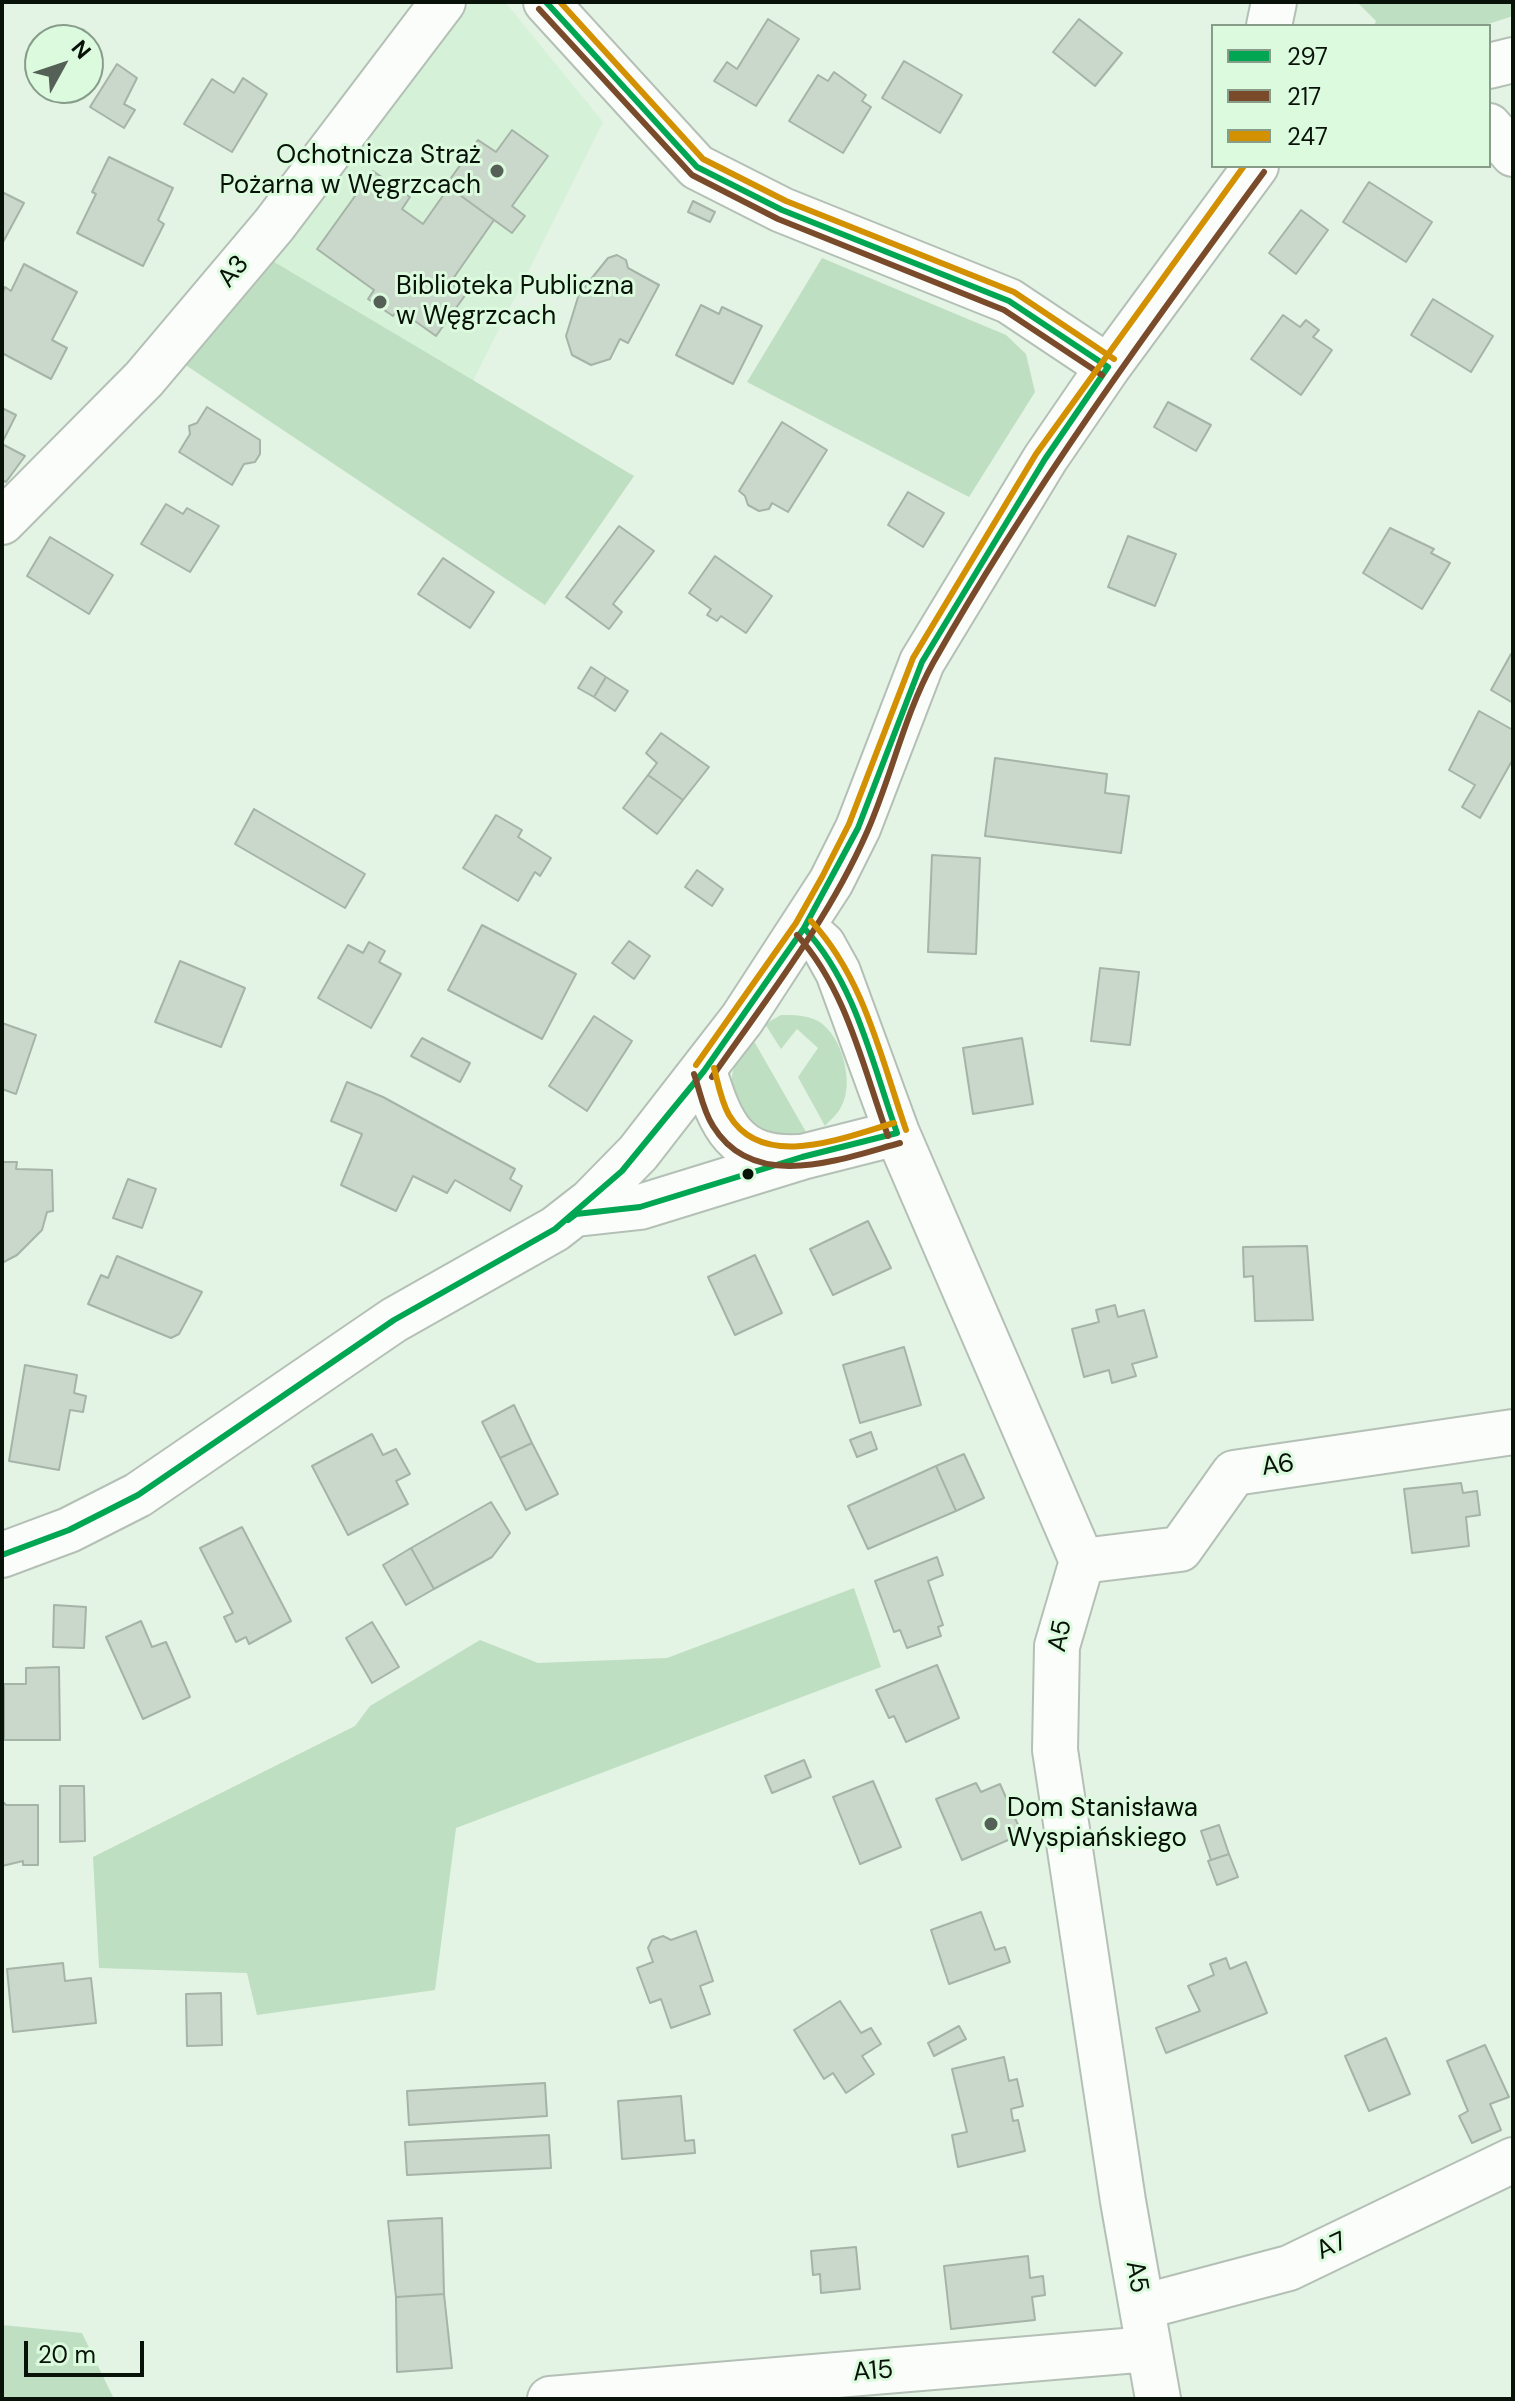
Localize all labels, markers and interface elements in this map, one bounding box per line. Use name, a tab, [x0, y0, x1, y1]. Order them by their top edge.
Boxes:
north arrow	[24, 24, 104, 104]
legend	[1211, 24, 1491, 168]
text: N	[65, 34, 97, 65]
text: 297	[1287, 41, 1328, 72]
text: 217	[1287, 81, 1321, 112]
text: 247	[1287, 121, 1328, 152]
place label: Ochotnicza Straż Pożarna w Węgrzcach	[219, 140, 481, 202]
marker: Ochotnicza Straż Pożarna w Węgrzcach	[488, 162, 506, 180]
street label: A3	[212, 250, 256, 294]
place label: Biblioteka Publiczna w Węgrzcach	[396, 271, 634, 332]
marker: Biblioteka Publiczna w Węgrzcach	[371, 293, 389, 311]
unlabelled marker	[740, 1166, 756, 1182]
street label: A6	[1260, 1448, 1296, 1484]
street label: A5	[1043, 1617, 1079, 1655]
place label: Dom Stanisława Wyspiańskiego	[1007, 1793, 1198, 1854]
marker: Dom Stanisława Wyspiańskiego	[982, 1815, 1000, 1833]
street label: A7	[1312, 2226, 1352, 2268]
street label: A5	[1118, 2258, 1154, 2296]
scale bar	[28, 2325, 148, 2375]
text: 20 m	[38, 2339, 96, 2370]
street label: A15	[851, 2355, 895, 2389]

